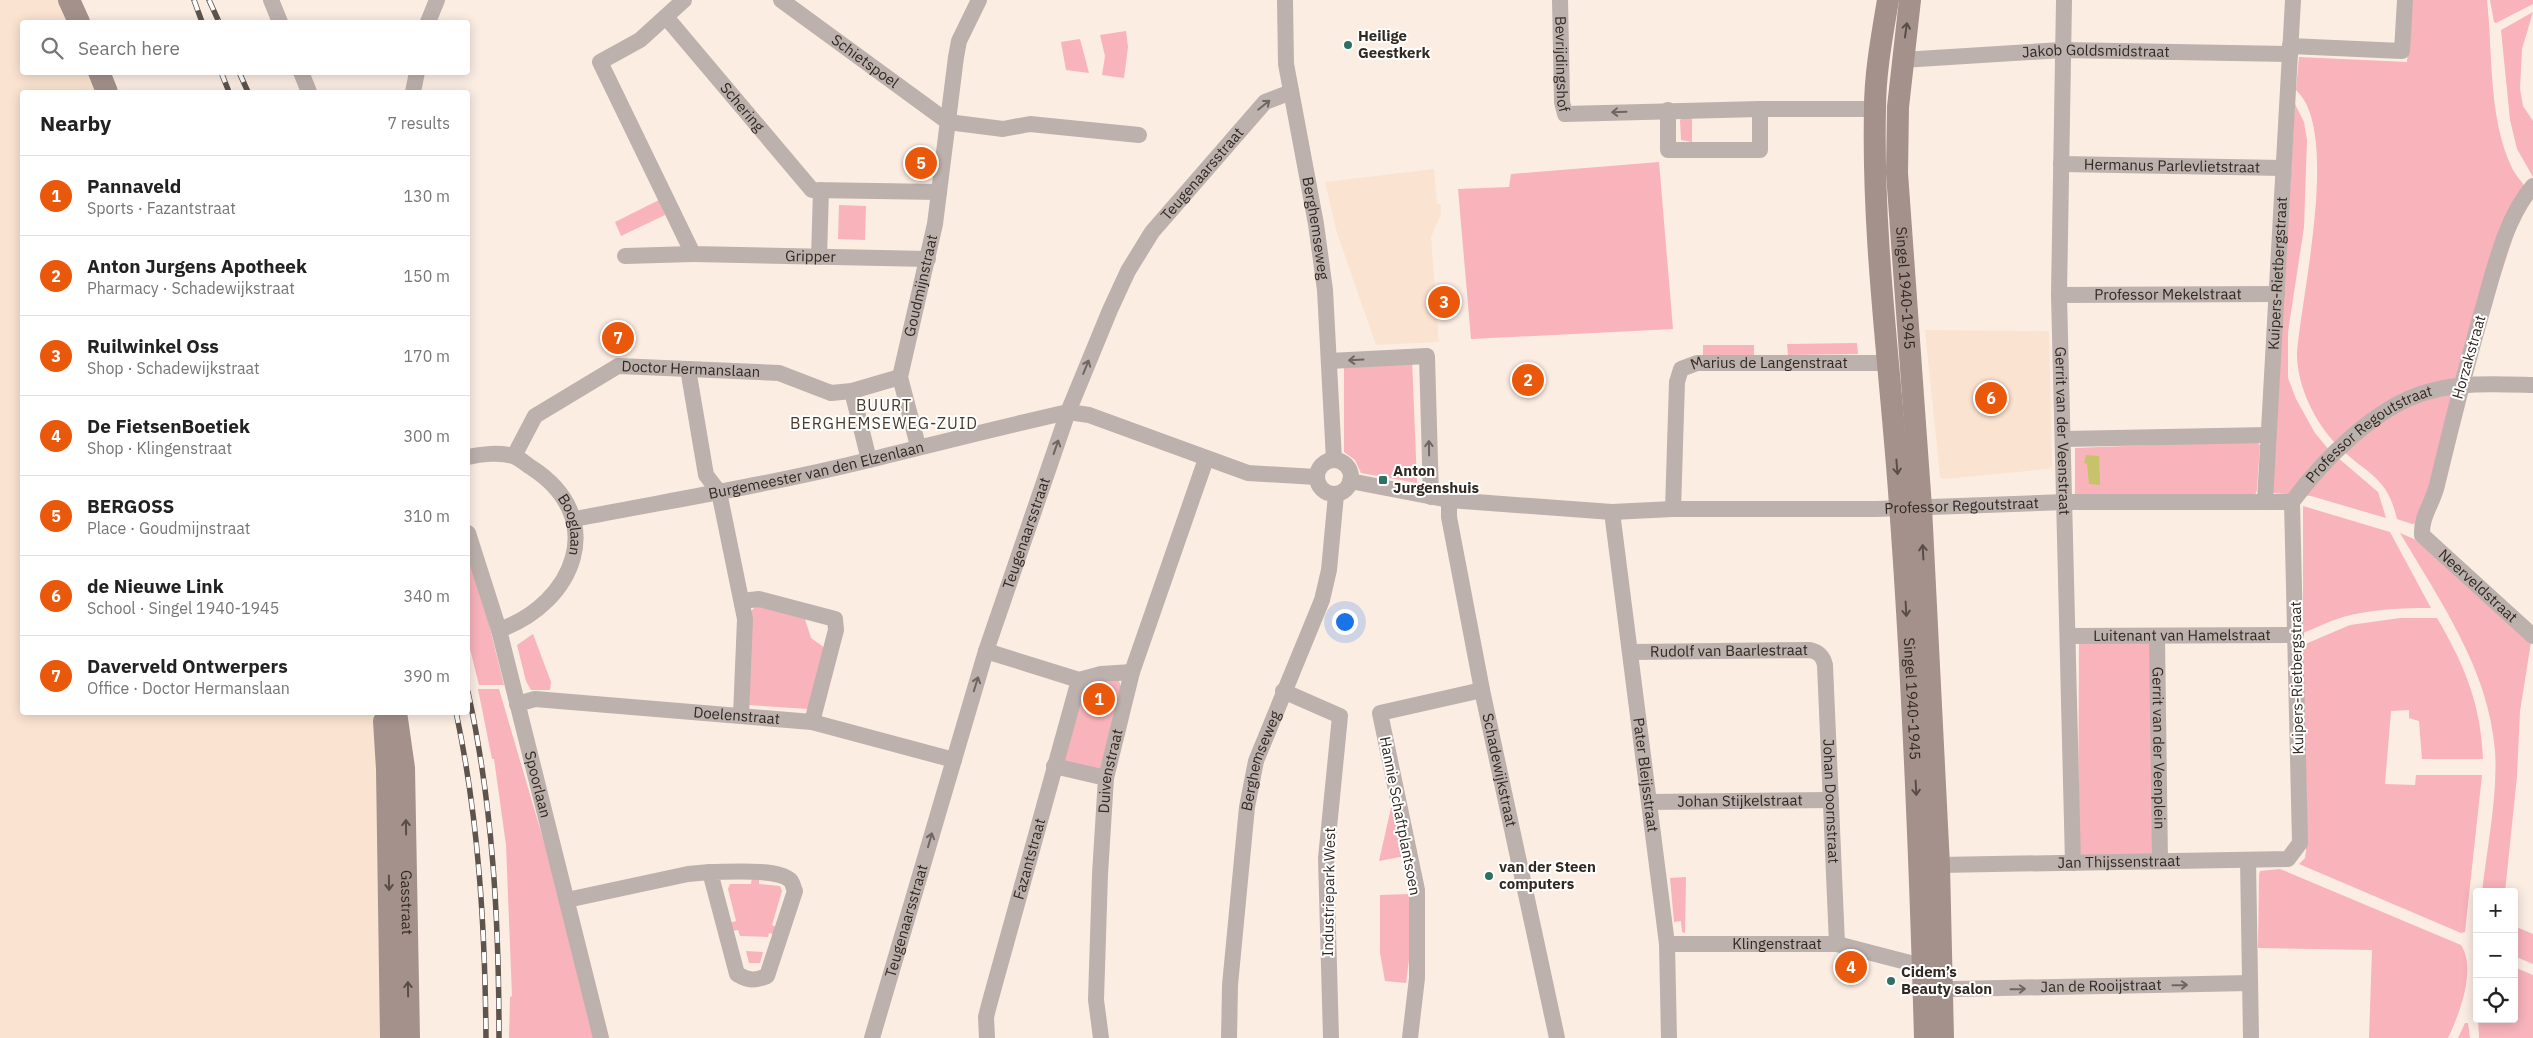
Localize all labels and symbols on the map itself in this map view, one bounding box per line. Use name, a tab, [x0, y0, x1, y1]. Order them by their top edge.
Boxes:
street label: Bevrijdingshof	[1551, 16, 1574, 114]
one-way arrow	[1901, 22, 1911, 38]
place label: Heilige Geestkerk	[1358, 26, 1431, 62]
street label: Schietspoel	[828, 30, 903, 92]
marker: Heilige Geestkerk	[1342, 39, 1354, 51]
street label: Jakob Goldsmidstraat	[2021, 40, 2170, 61]
street label: Schering	[716, 78, 769, 136]
one-way arrow	[1257, 100, 1270, 111]
one-way arrow	[1612, 107, 1628, 117]
street label: Teugenaarsstraat	[1156, 123, 1248, 224]
pin: 5	[905, 144, 937, 182]
street label: Hermanus Parlevlietstraat	[2084, 154, 2260, 177]
street label: Berghemseweg	[1298, 175, 1334, 281]
street label: Kuipers-Rietbergstraat	[2263, 196, 2291, 350]
street label: Singel 1940-1945	[1892, 226, 1920, 350]
street label: Goudmijnstraat	[899, 233, 941, 339]
street label: Gripper	[785, 246, 837, 266]
pin: 3	[1428, 283, 1460, 321]
street label: Professor Mekelstraat	[2094, 284, 2242, 304]
street label: Horzakstraat	[2447, 313, 2490, 401]
pin: 7	[602, 319, 634, 357]
street label: Gerrit van der Veenstraat	[2051, 346, 2074, 515]
street label: Marius de Langenstraat	[1688, 352, 1848, 374]
one-way arrow	[1348, 355, 1364, 364]
street label: Doctor Hermanslaan	[621, 356, 761, 381]
one-way arrow	[1082, 360, 1092, 375]
pin: 2	[1512, 361, 1544, 399]
pin: 6	[1975, 379, 2007, 417]
street label: Professor Regoutstraat	[2301, 381, 2434, 487]
district label: BUURT BERGHEMSEWEG-ZUID	[790, 395, 978, 433]
street label: Burgemeester van den Elzenlaan	[707, 437, 926, 503]
one-way arrow	[1052, 440, 1061, 455]
one-way arrow	[1425, 440, 1434, 456]
one-way arrow	[1892, 459, 1902, 475]
place label: Anton Jurgenshuis	[1393, 461, 1479, 497]
marker: Anton Jurgenshuis	[1377, 474, 1389, 486]
street label: Teugenaarsstraat	[998, 475, 1054, 591]
street label: Booglaan	[554, 490, 586, 557]
street label: Professor Regoutstraat	[1884, 493, 2039, 518]
one-way arrow	[1919, 544, 1928, 560]
street label: Neerveldstraat	[2435, 545, 2522, 626]
one-way arrow	[1902, 600, 1911, 616]
street label: Kuipers-Rietbergstraat	[2286, 601, 2307, 755]
your location	[1332, 609, 1358, 635]
street label: Luitenant van Hamelstraat	[2093, 625, 2271, 645]
street label: Singel 1940-1945	[1900, 637, 1925, 761]
street label: Rudolf van Baarlestraat	[1650, 640, 1808, 661]
street label: Gerrit van der Veenplein	[2148, 667, 2170, 829]
one-way arrow	[972, 677, 982, 693]
pin: 1	[1083, 680, 1115, 718]
street label: Doelenstraat	[693, 702, 781, 728]
street label: Berghemseweg	[1236, 708, 1285, 813]
street label: Schadewijkstraat	[1478, 711, 1521, 829]
street label: Pater Bleijsstraat	[1629, 716, 1663, 833]
street label: Duivenstraat	[1094, 727, 1127, 814]
street label: Hannie Schaftplantsoen	[1376, 735, 1425, 897]
street label: Johan Doornstraat	[1819, 738, 1844, 864]
street label: Spoorlaan	[521, 749, 556, 820]
one-way arrow	[1911, 780, 1920, 796]
street label: Johan Stijkelstraat	[1677, 790, 1803, 811]
street label: Fazantstraat	[1009, 816, 1049, 902]
one-way arrow	[401, 819, 411, 836]
street label: Industriepark West	[1318, 827, 1339, 957]
one-way arrow	[926, 832, 936, 848]
street label: Jan Thijssenstraat	[2057, 851, 2181, 872]
place label: van der Steen computers	[1499, 857, 1596, 893]
street label: Teugenaarsstraat	[880, 862, 932, 980]
street label: Gasstraat	[397, 870, 417, 935]
marker: van der Steen computers	[1483, 870, 1495, 882]
one-way arrow	[384, 875, 394, 891]
street label: Klingenstraat	[1732, 934, 1822, 953]
pin: 4	[1835, 948, 1867, 986]
place label: Cidem’s Beauty salon	[1901, 962, 1992, 998]
marker: Cidem’s Beauty salon	[1885, 975, 1897, 987]
street label: Jan de Rooijstraat	[2040, 975, 2162, 996]
one-way arrow	[2172, 980, 2188, 989]
one-way arrow	[403, 982, 413, 998]
one-way arrow	[2010, 984, 2026, 993]

